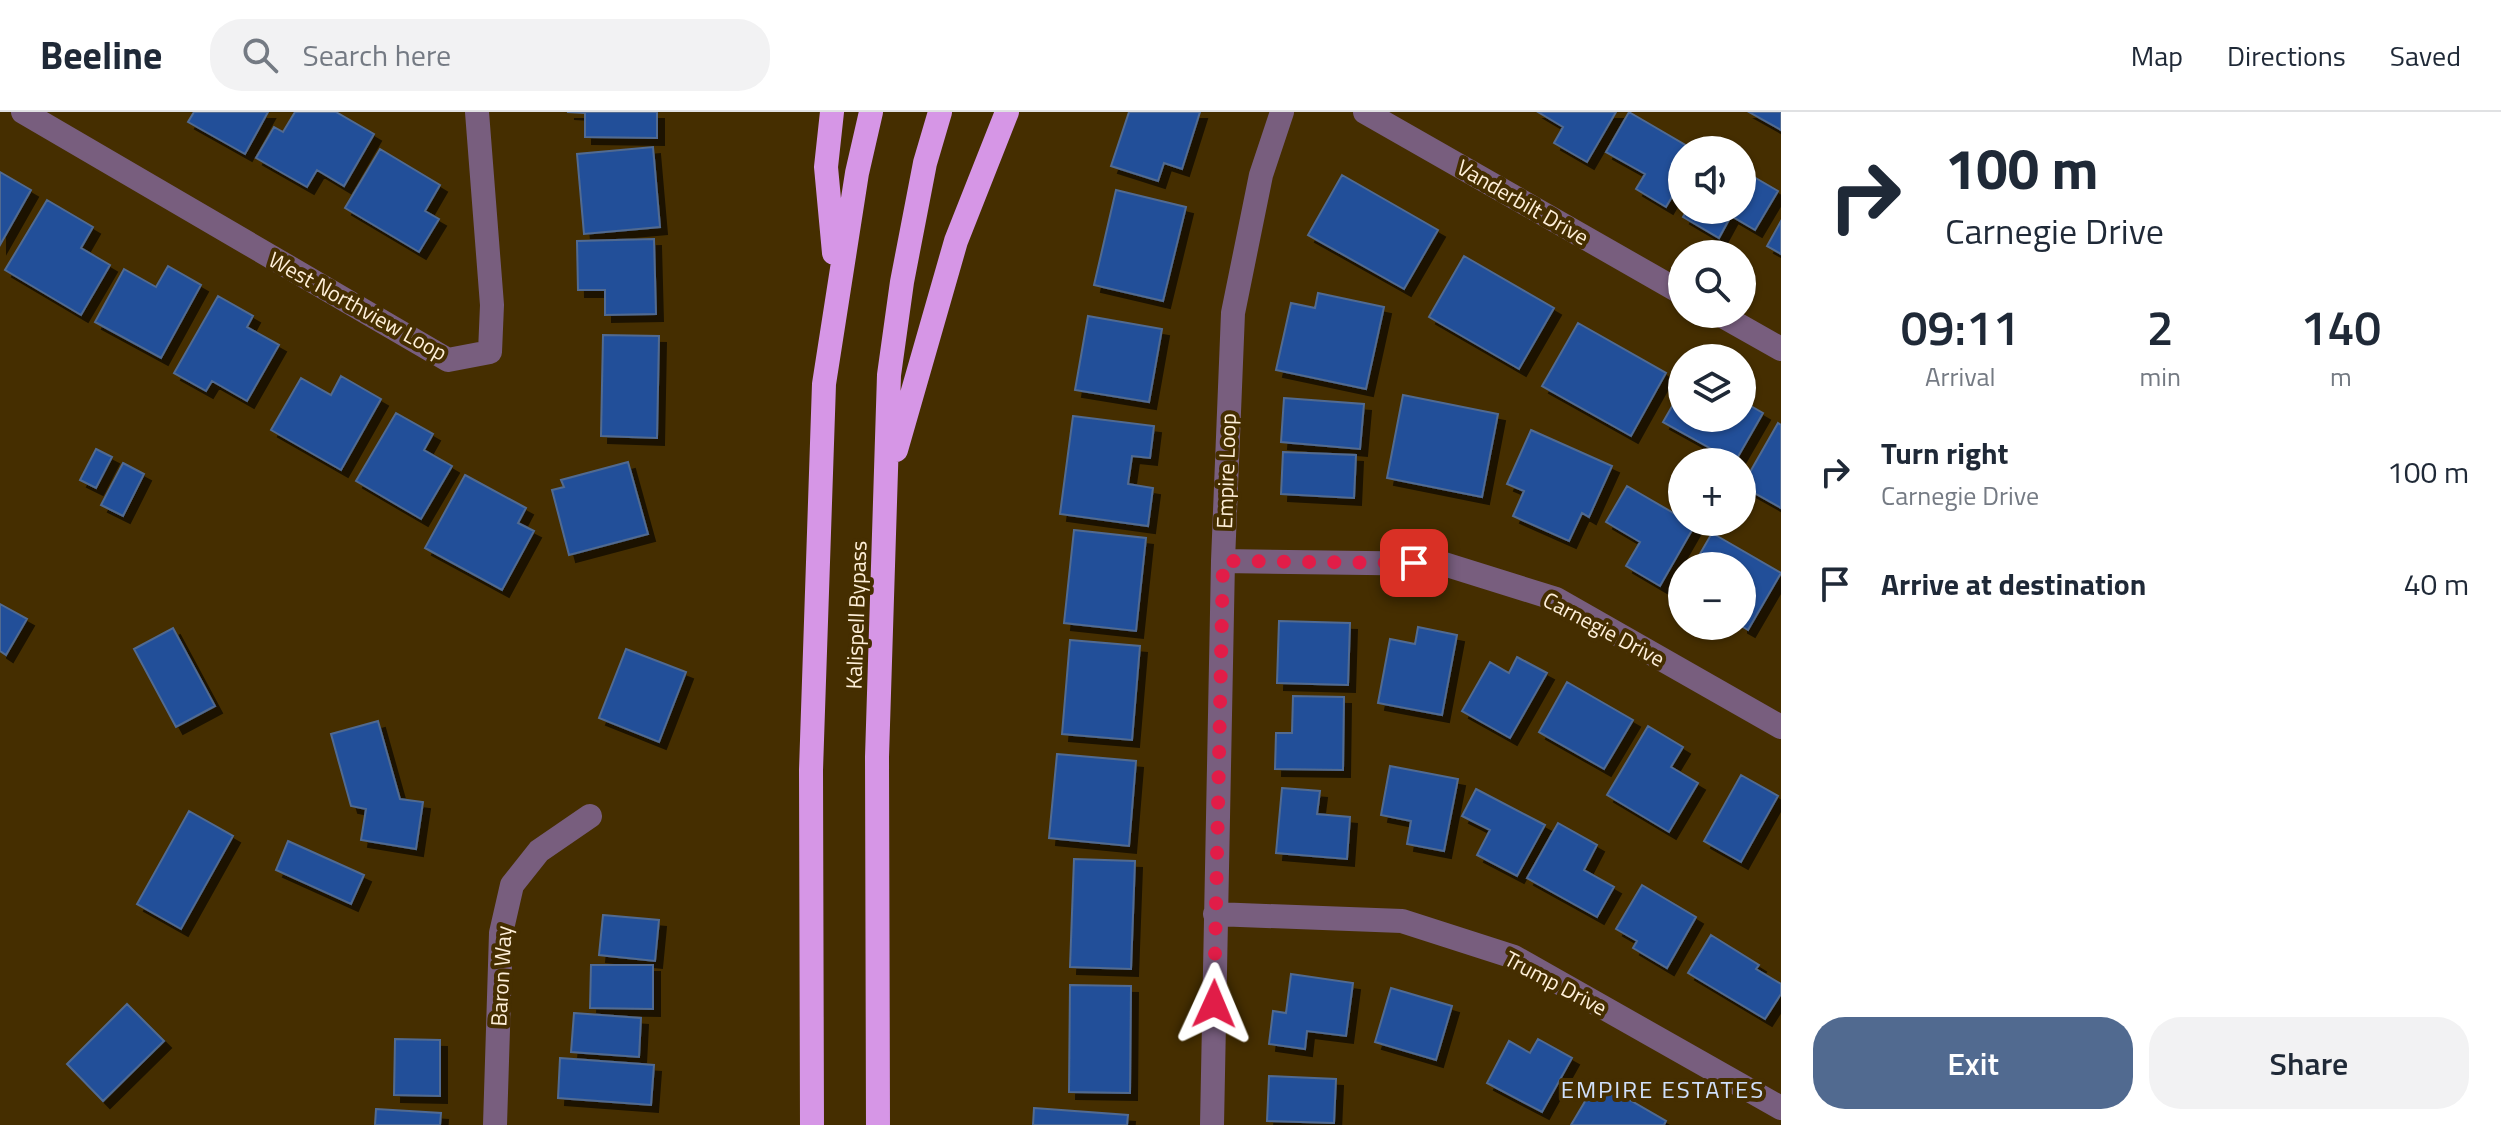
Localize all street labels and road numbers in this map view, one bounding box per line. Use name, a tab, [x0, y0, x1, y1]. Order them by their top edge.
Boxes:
street label: Vanderbilt Drive	[1451, 150, 1595, 254]
street label: West Northview Loop	[262, 243, 454, 369]
street label: Empire Loop	[1207, 413, 1245, 529]
street label: Kalispell Bypass	[836, 540, 876, 690]
street label: Carnegie Drive	[1537, 583, 1671, 675]
street label: Baron Way	[481, 924, 521, 1027]
street label: Trump Drive	[1499, 942, 1613, 1024]

